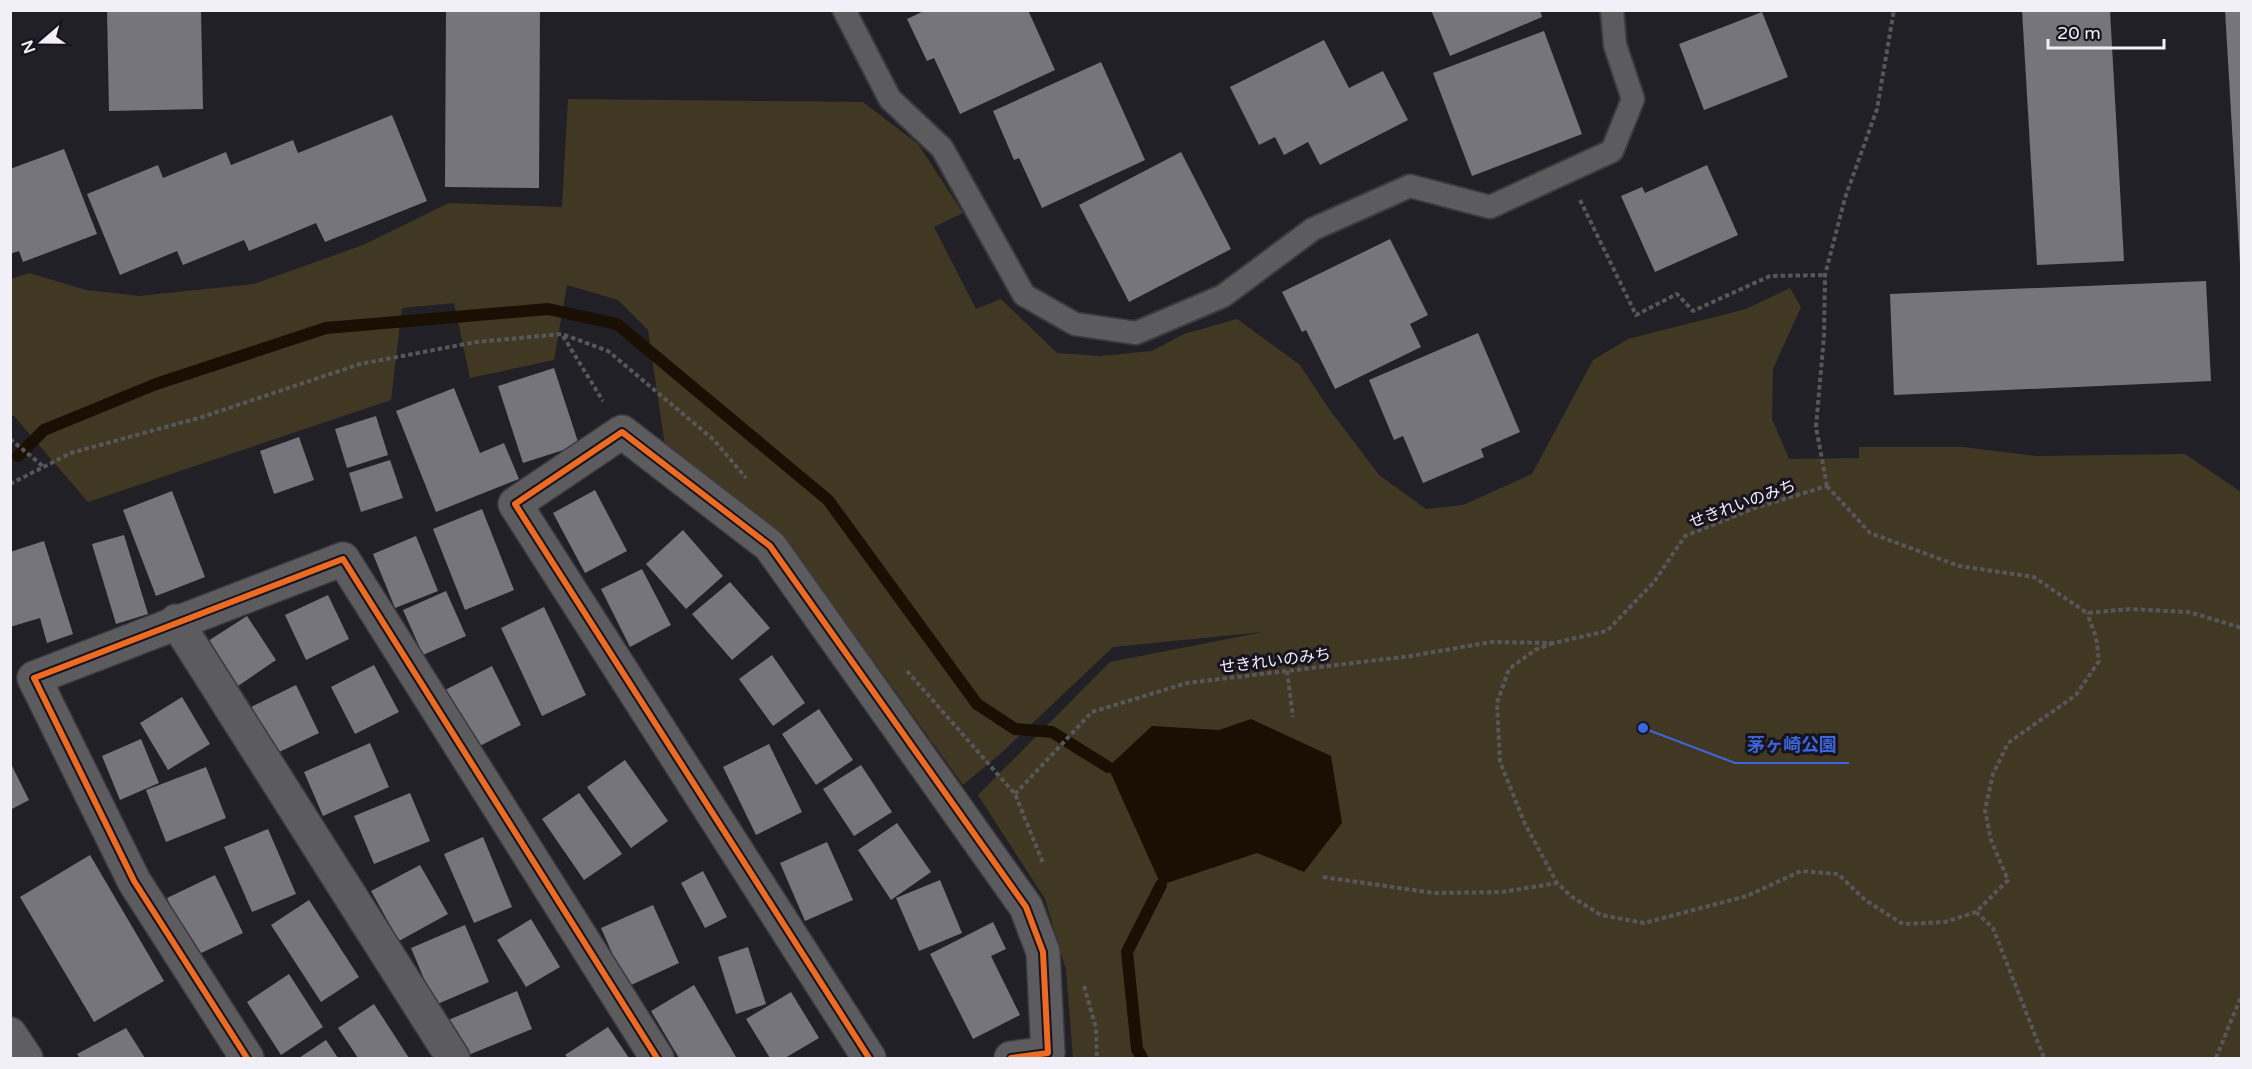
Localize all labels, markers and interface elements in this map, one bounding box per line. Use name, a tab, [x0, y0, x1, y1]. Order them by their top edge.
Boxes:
north arrow	[12, 12, 72, 72]
scale bar	[2048, 12, 2164, 50]
text: 20 m	[2057, 22, 2101, 44]
text: N	[17, 37, 40, 56]
street label: せきれいのみち	[1686, 475, 1798, 532]
street label: せきれいのみち	[1218, 644, 1332, 678]
callout: 茅ヶ崎公園	[1735, 727, 1849, 763]
text: 茅ヶ崎公園	[1747, 734, 1837, 756]

